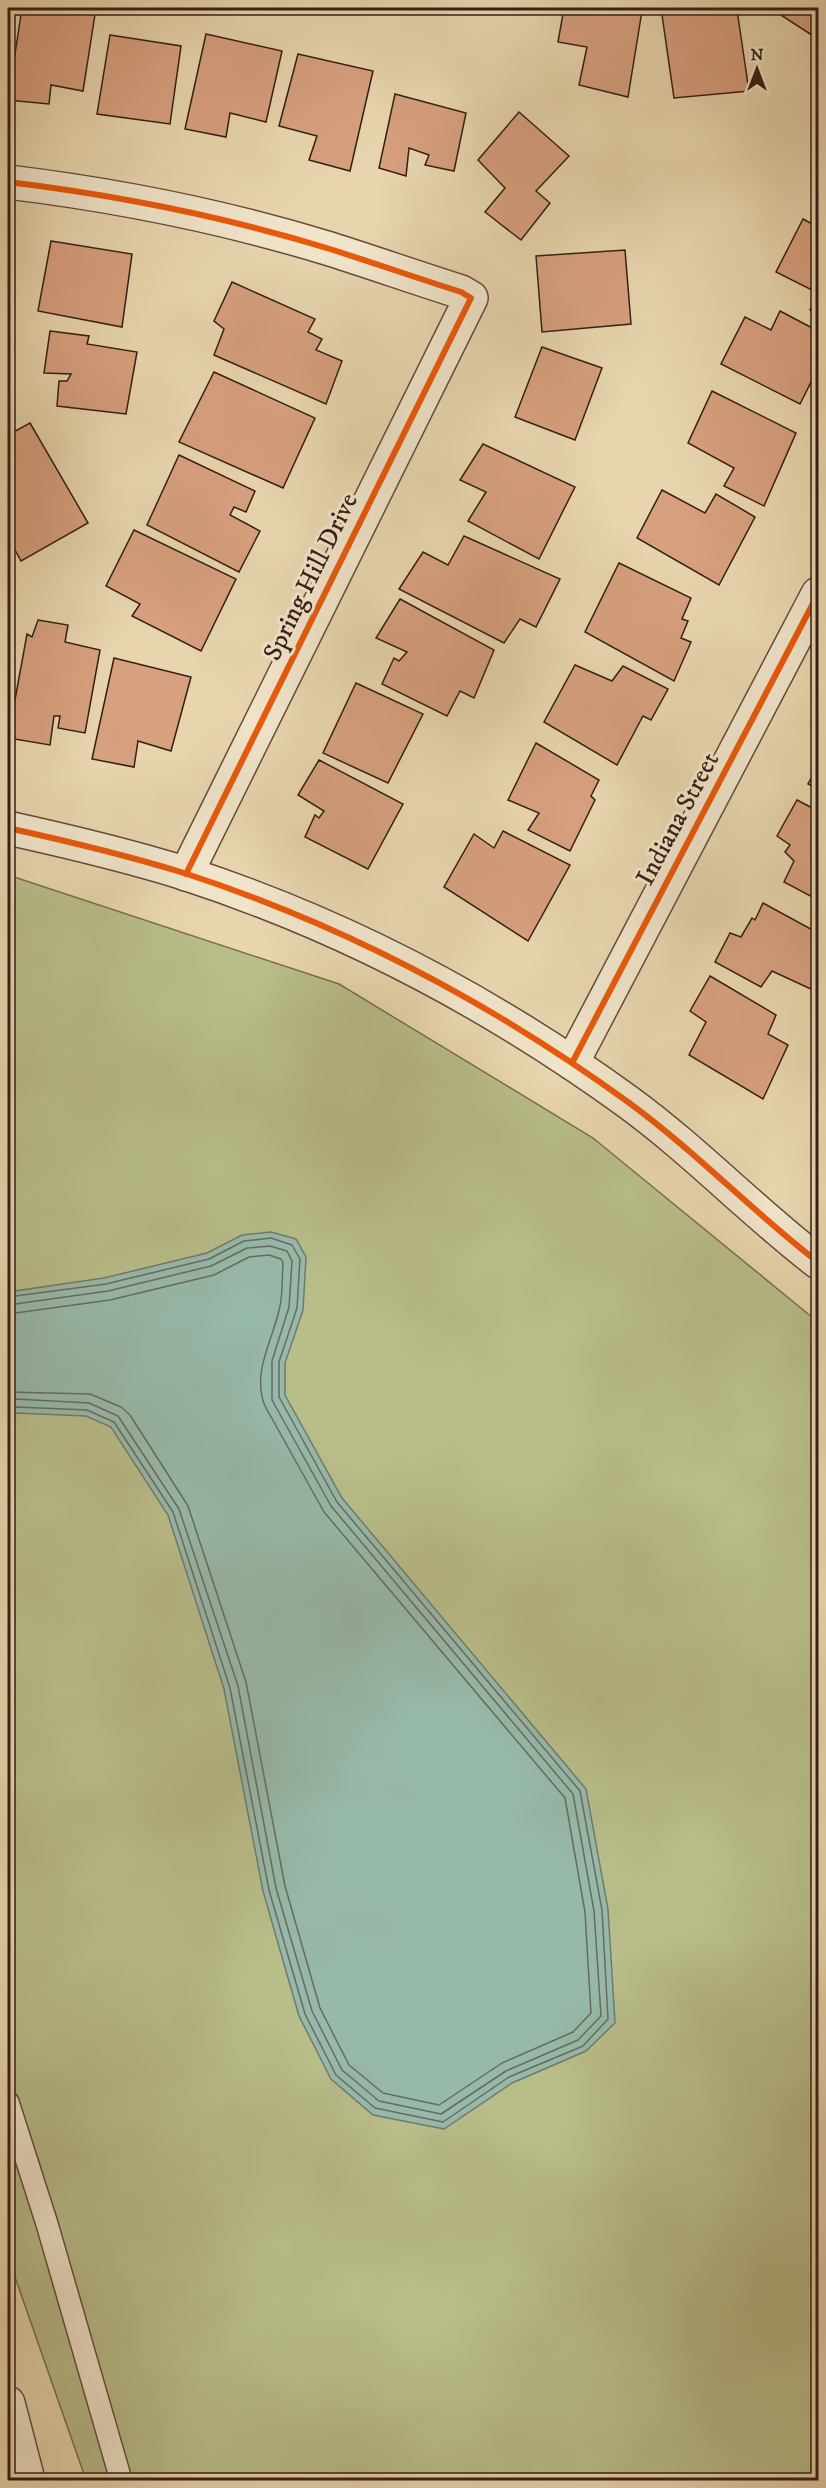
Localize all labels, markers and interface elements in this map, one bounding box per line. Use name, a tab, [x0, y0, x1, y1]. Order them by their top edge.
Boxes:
north arrow	[727, 39, 787, 99]
text: N	[750, 45, 764, 65]
street label: Spring Hill Drive	[256, 488, 366, 666]
street label: Indiana Street	[629, 747, 727, 891]

